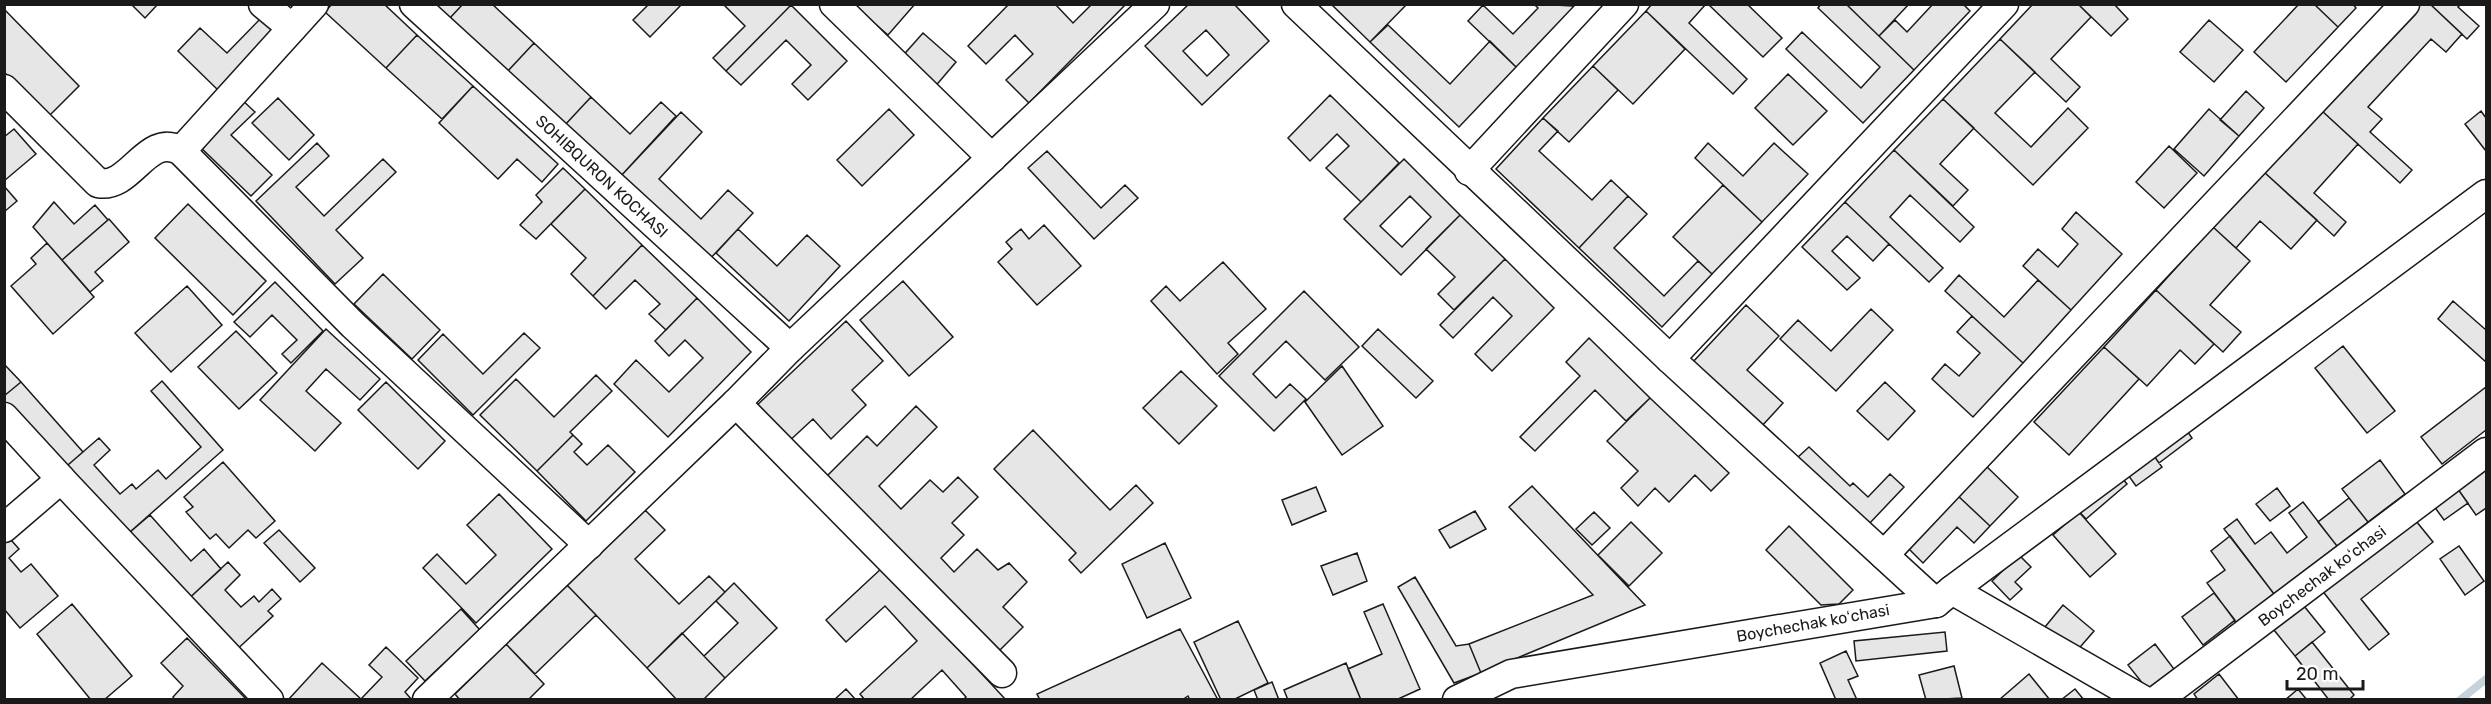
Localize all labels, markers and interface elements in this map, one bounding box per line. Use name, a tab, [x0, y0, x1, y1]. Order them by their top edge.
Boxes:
street label: SOHIBQURON KOCHASI	[532, 111, 672, 241]
street label: Boychechak koʻchasi	[2254, 522, 2390, 630]
street label: Boychechak koʻchasi	[1735, 600, 1891, 646]
scale bar	[2287, 653, 2364, 691]
text: 20 m	[2296, 663, 2338, 685]

